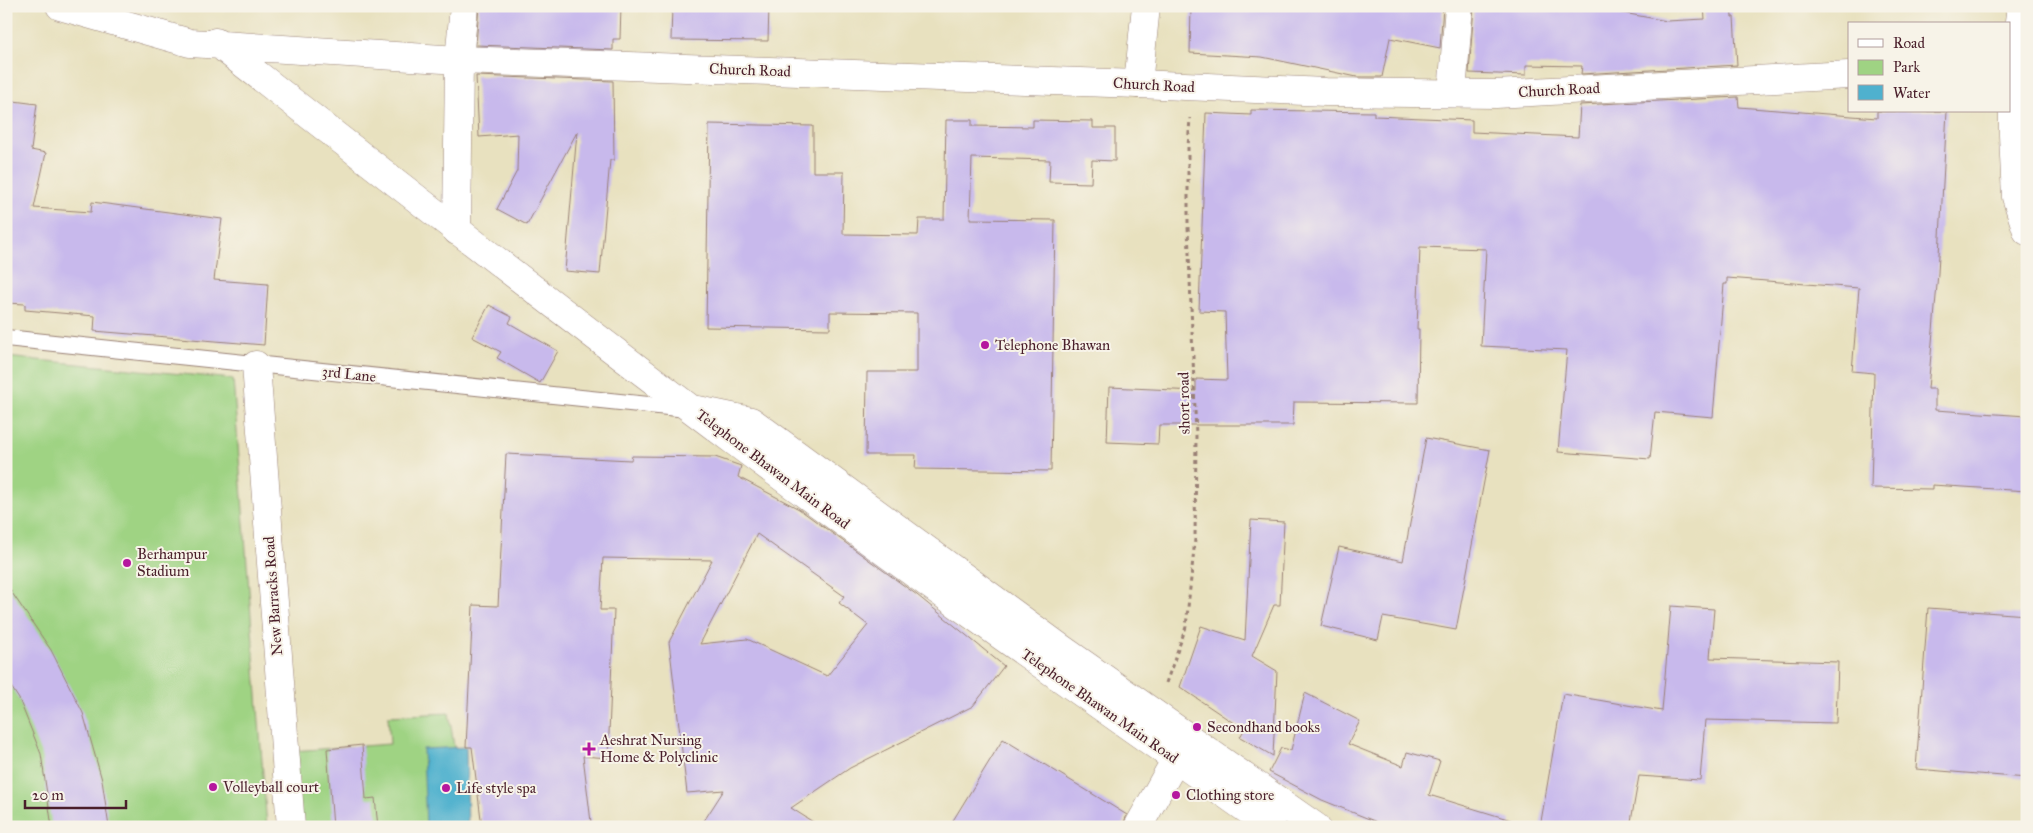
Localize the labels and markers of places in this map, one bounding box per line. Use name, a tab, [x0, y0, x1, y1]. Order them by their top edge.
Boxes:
place label: Telephone Bhawan	[995, 336, 1110, 354]
marker: Telephone Bhawan	[979, 339, 991, 351]
place label: Berhampur Stadium	[137, 545, 207, 580]
marker: Berhampur Stadium	[121, 557, 133, 569]
place label: Secondhand books	[1207, 718, 1320, 736]
marker: Secondhand books	[1191, 721, 1203, 733]
place label: Aeshrat Nursing Home & Polyclinic	[599, 731, 718, 766]
marker: Aeshrat Nursing Home & Polyclinic	[582, 742, 596, 756]
place label: Volleyball court	[222, 778, 320, 796]
place label: Life style spa	[456, 779, 537, 797]
marker: Volleyball court	[207, 781, 219, 793]
marker: Life style spa	[440, 782, 452, 794]
place label: Clothing store	[1186, 786, 1274, 804]
marker: Clothing store	[1170, 789, 1182, 801]

